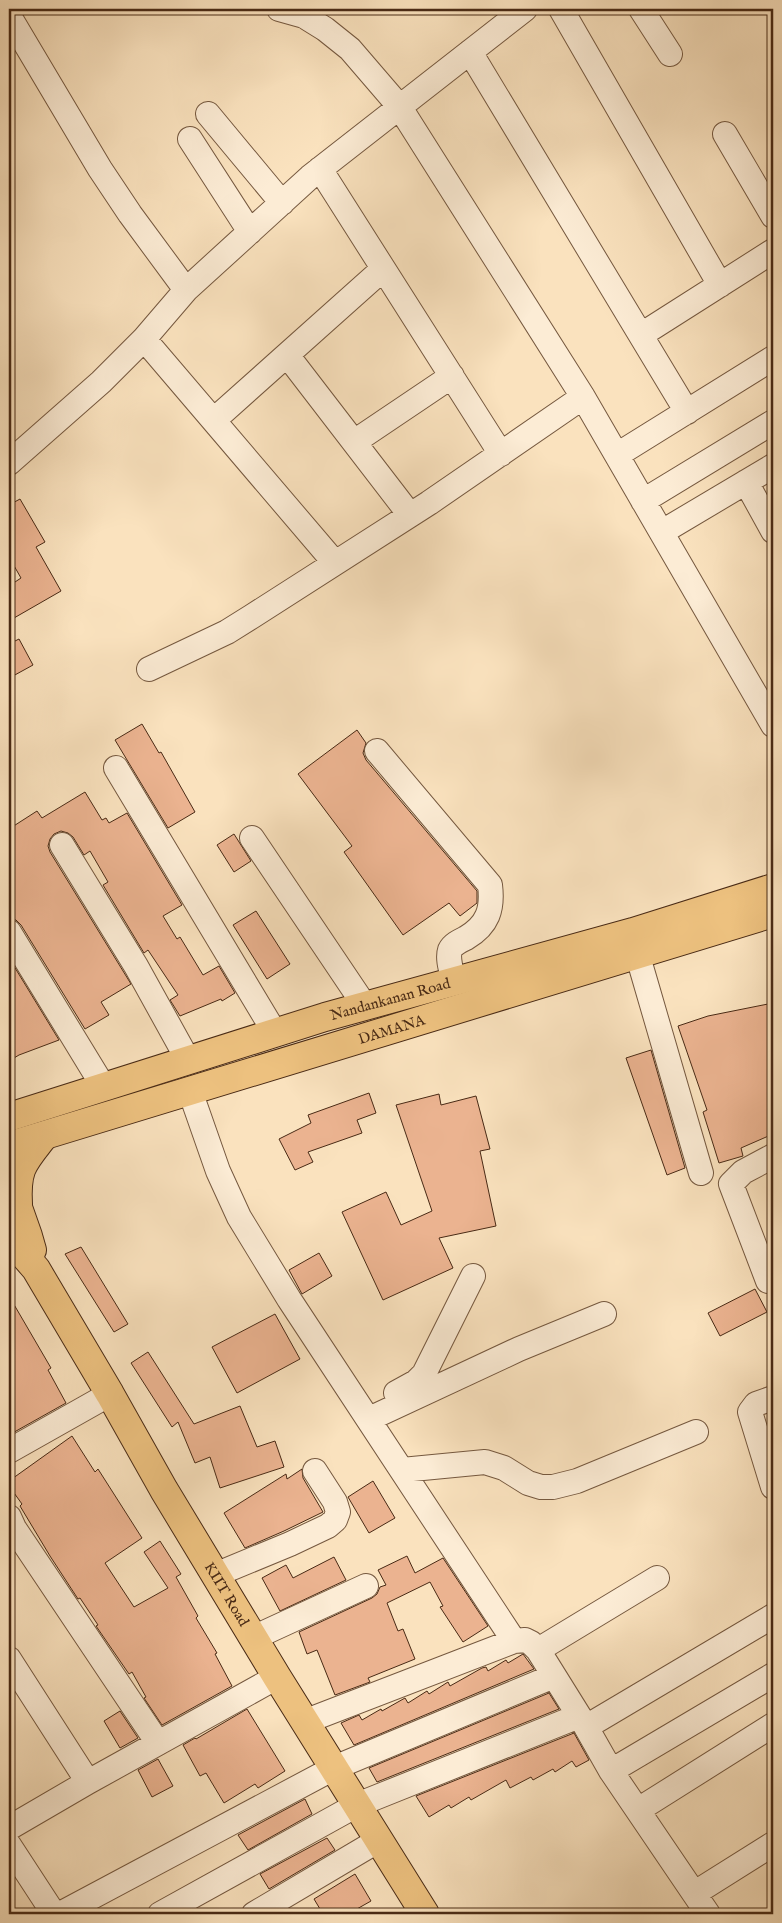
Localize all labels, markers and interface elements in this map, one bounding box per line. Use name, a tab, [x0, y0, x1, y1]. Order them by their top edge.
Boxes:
street label: Nandankanan Road	[328, 973, 453, 1025]
street label: DAMANA	[356, 1010, 428, 1048]
street label: KIIT Road	[200, 1558, 254, 1631]

